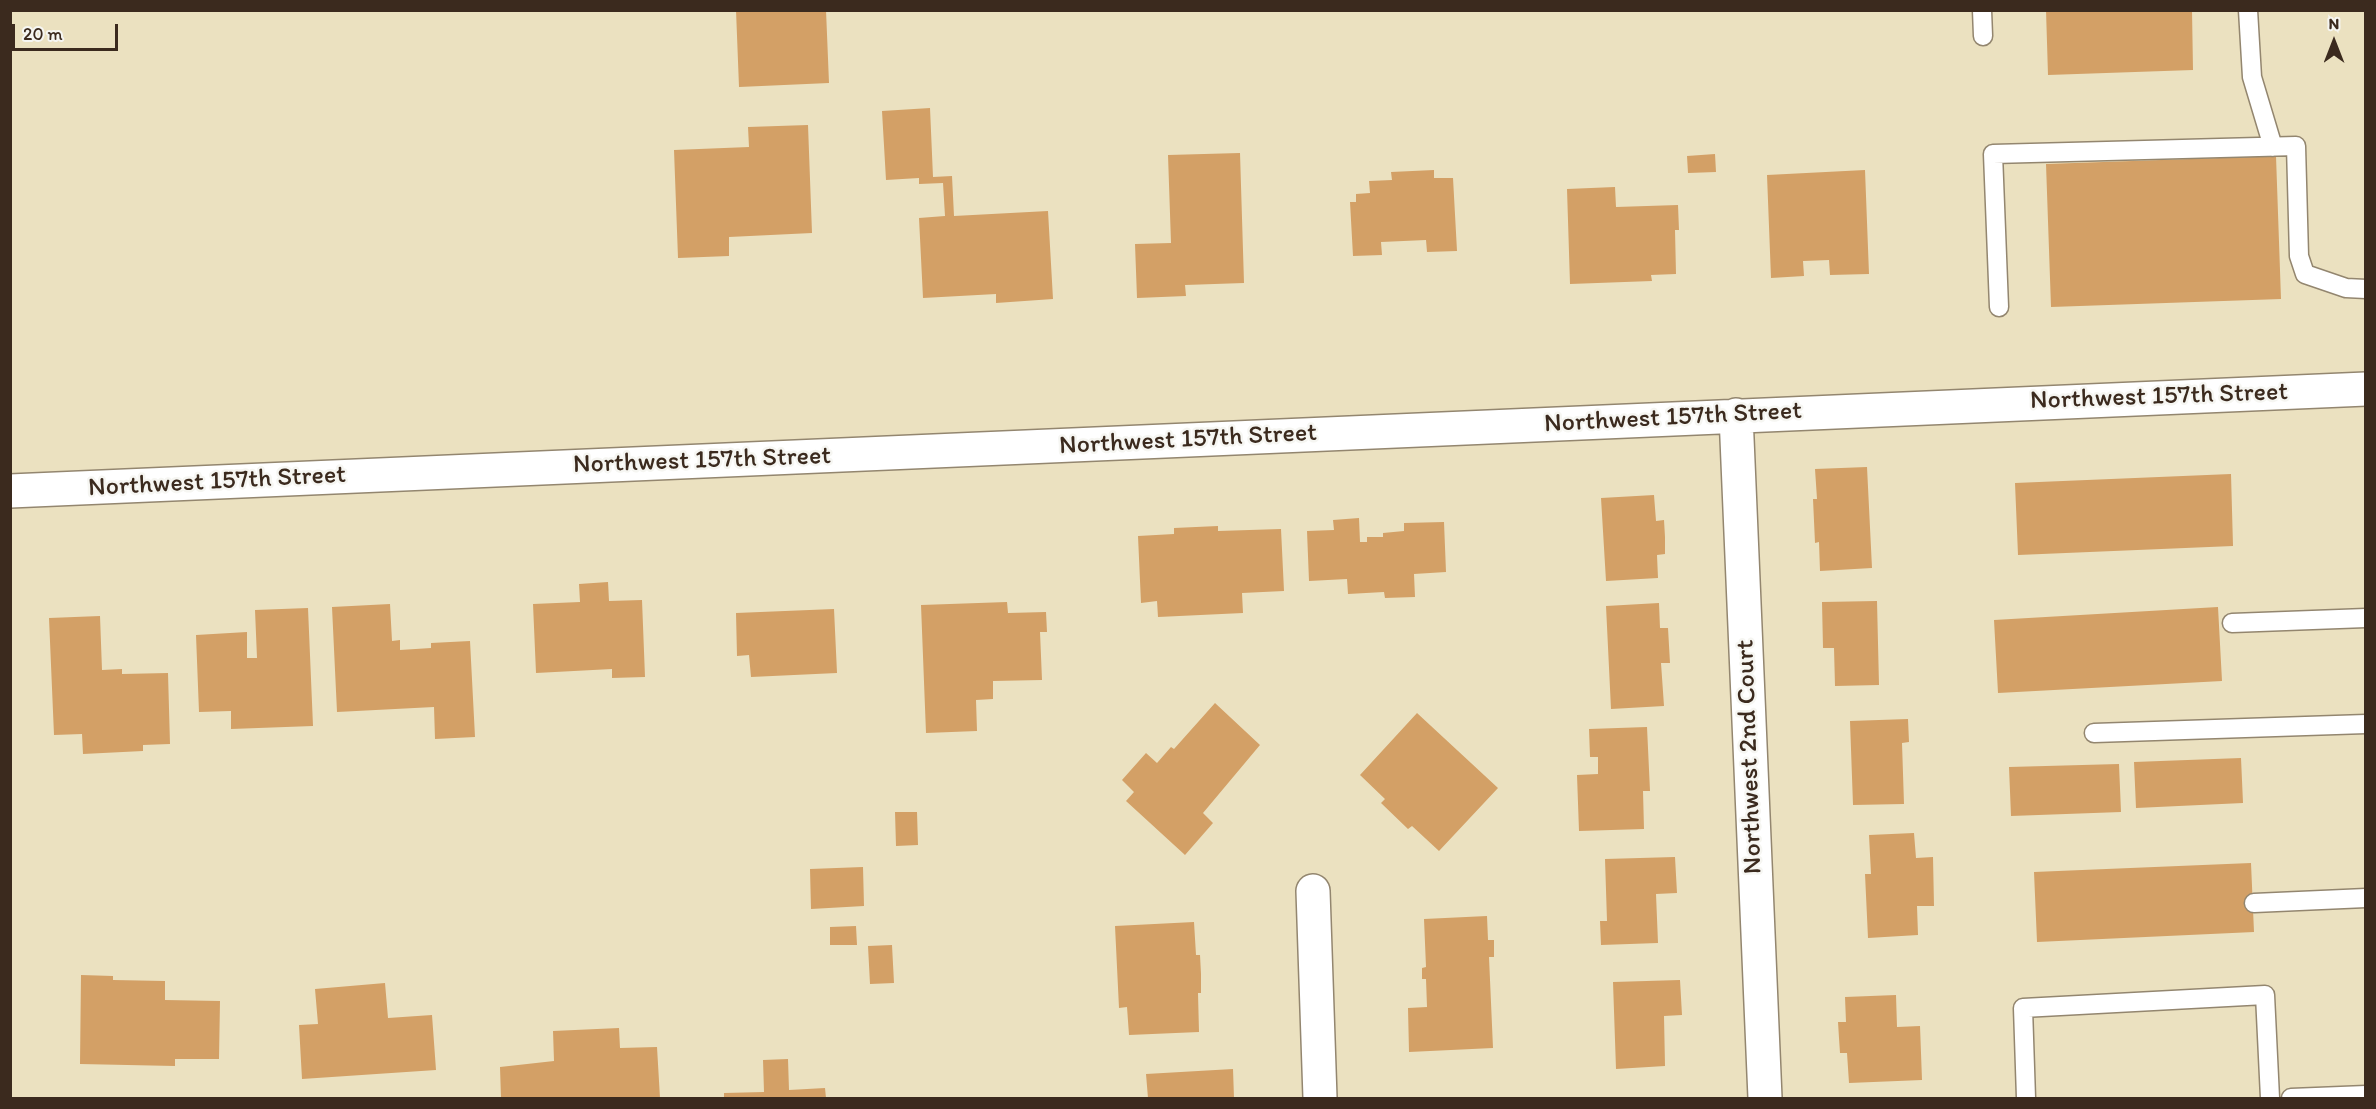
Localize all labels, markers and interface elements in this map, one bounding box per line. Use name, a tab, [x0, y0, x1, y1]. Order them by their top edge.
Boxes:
scale bar	[15, 12, 122, 50]
north arrow	[2304, 12, 2364, 72]
text: N	[2329, 14, 2339, 33]
text: 20 m	[23, 23, 63, 45]
street label: Northwest 157th Street	[2029, 377, 2289, 417]
street label: Northwest 157th Street	[1543, 396, 1803, 440]
street label: Northwest 157th Street	[1058, 418, 1318, 462]
street label: Northwest 157th Street	[572, 441, 832, 481]
street label: Northwest 157th Street	[87, 460, 347, 504]
street label: Northwest 2nd Court	[1730, 639, 1770, 875]

